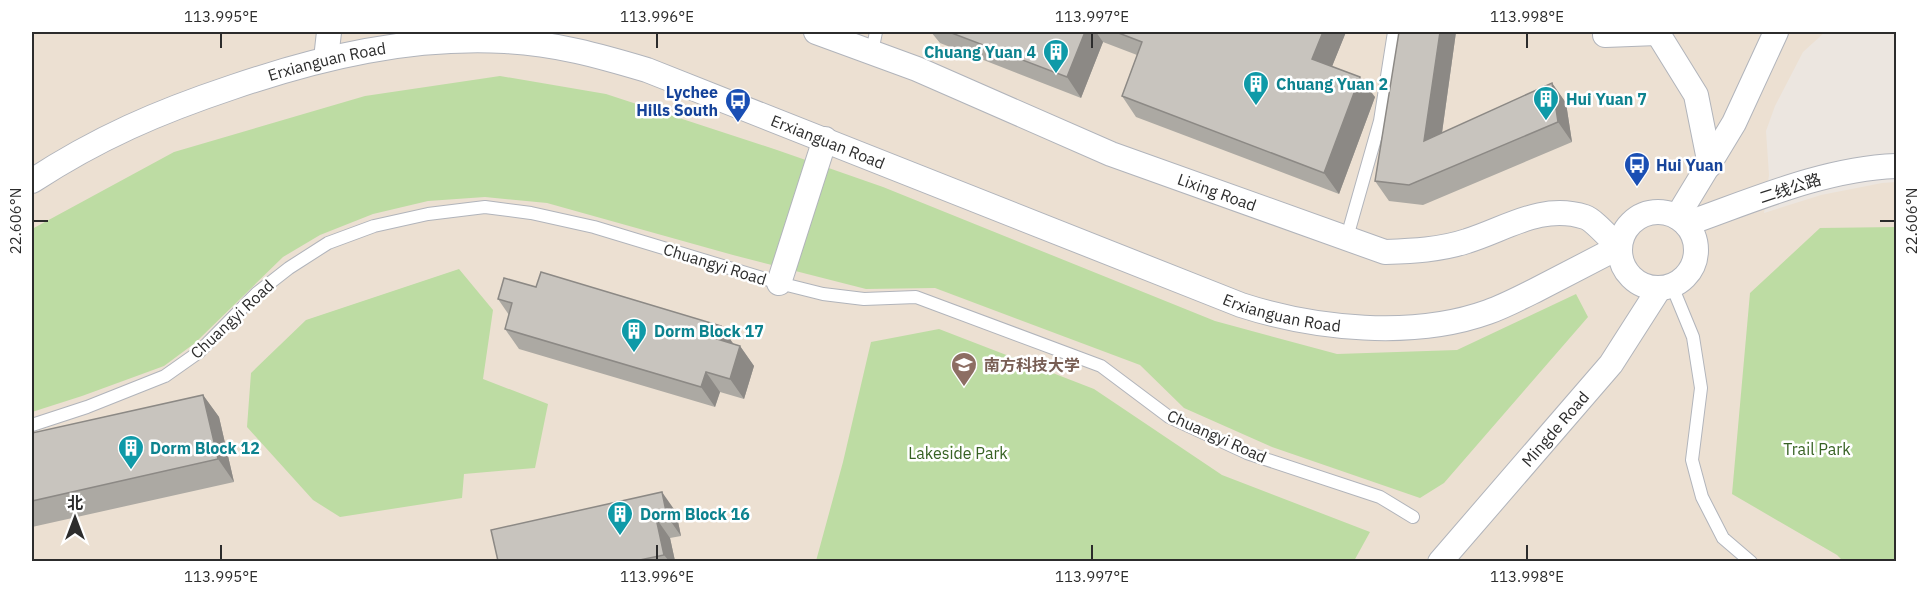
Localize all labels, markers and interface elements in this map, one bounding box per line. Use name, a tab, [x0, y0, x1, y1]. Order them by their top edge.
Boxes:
text: 113.995°E	[184, 7, 258, 26]
text: 113.996°E	[620, 7, 694, 26]
text: 113.997°E	[1055, 7, 1129, 26]
text: 113.998°E	[1490, 7, 1564, 26]
building icon: Chuang Yuan 4	[1041, 37, 1071, 75]
street label: Erxianguan Road	[265, 38, 387, 85]
place label: Chuang Yuan 4	[924, 42, 1036, 62]
building icon: Chuang Yuan 2	[1241, 69, 1271, 107]
place label: Chuang Yuan 2	[1276, 74, 1388, 94]
place label: Lychee Hills South	[636, 82, 718, 120]
building icon: Hui Yuan 7	[1531, 84, 1561, 122]
bus stop icon: Lychee Hills South	[723, 86, 753, 124]
place label: Hui Yuan 7	[1566, 89, 1647, 109]
street label: Erxianguan Road	[768, 110, 888, 173]
bus stop icon: Hui Yuan	[1622, 150, 1652, 188]
place label: Hui Yuan	[1656, 155, 1723, 175]
street label: Lixing Road	[1175, 169, 1259, 215]
street label: 二线公路	[1756, 169, 1824, 207]
text: 22.606°N	[6, 188, 25, 254]
text: 22.606°N	[1902, 188, 1921, 254]
street label: Chuangyi Road	[661, 239, 769, 289]
street label: Chuangyi Road	[186, 275, 278, 363]
street label: Erxianguan Road	[1220, 289, 1342, 336]
building icon: Dorm Block 17	[619, 316, 649, 354]
place label: Dorm Block 17	[654, 321, 764, 341]
school or university icon: 南方科技大学	[949, 350, 979, 388]
place label: 南方科技大学	[984, 355, 1080, 375]
street label: Mingde Road	[1517, 387, 1593, 471]
street label: Chuangyi Road	[1164, 405, 1270, 467]
building icon: Dorm Block 12	[116, 433, 146, 471]
place label: Dorm Block 12	[150, 438, 260, 458]
park label: Trail Park	[1783, 439, 1851, 459]
park label: Lakeside Park	[908, 443, 1008, 463]
north arrow	[45, 488, 105, 548]
text: 北	[67, 493, 83, 513]
building icon: Dorm Block 16	[605, 499, 635, 537]
place label: Dorm Block 16	[640, 504, 750, 524]
text: 113.995°E	[184, 567, 258, 586]
text: 113.996°E	[620, 567, 694, 586]
text: 113.997°E	[1055, 567, 1129, 586]
text: 113.998°E	[1490, 567, 1564, 586]

